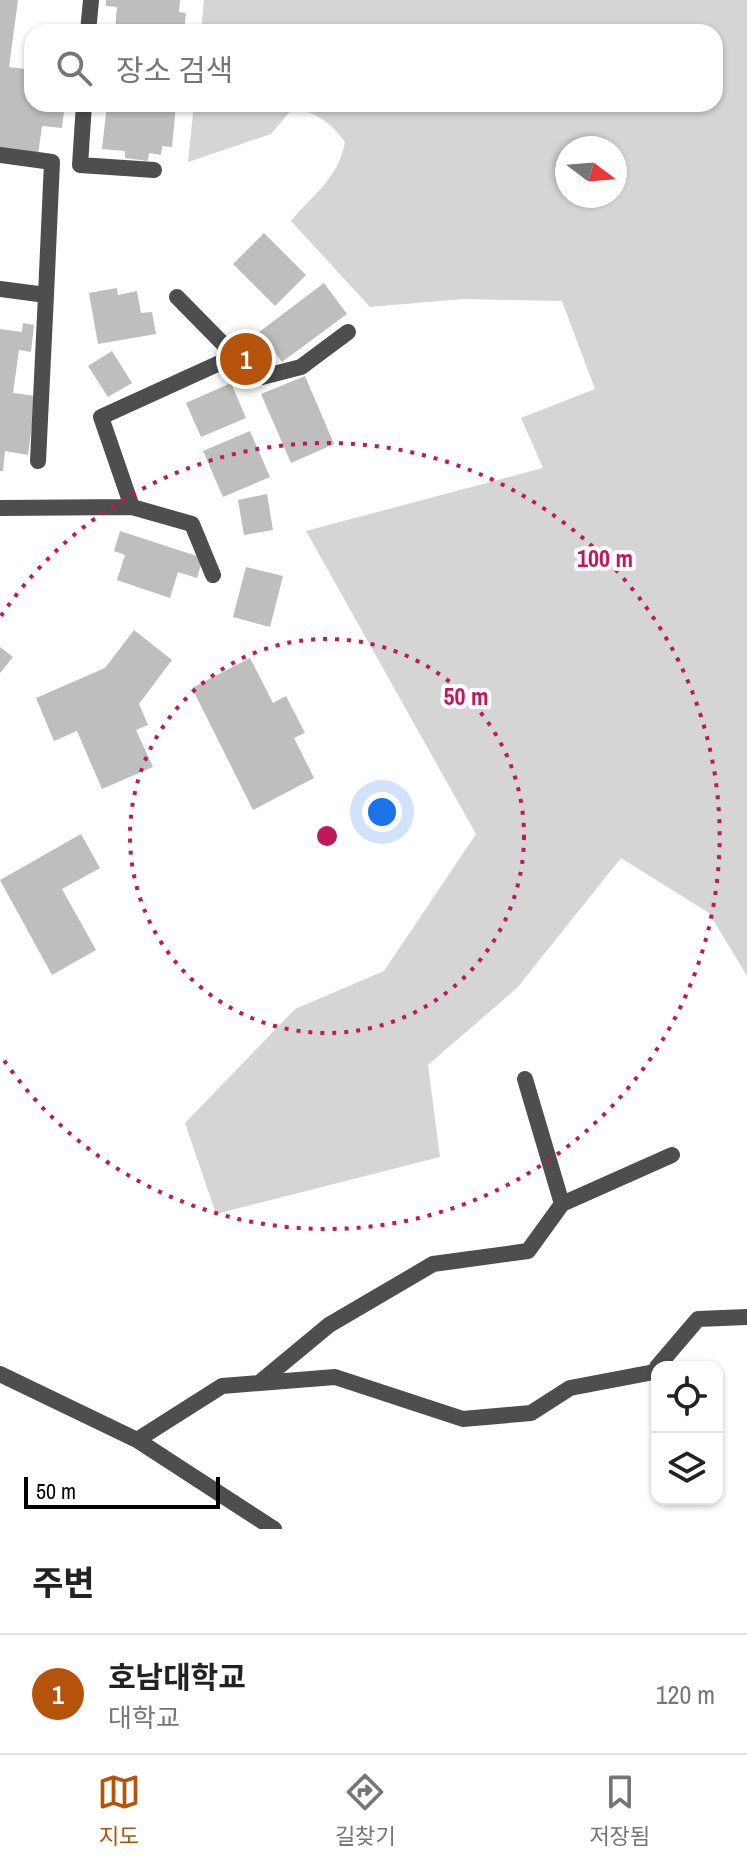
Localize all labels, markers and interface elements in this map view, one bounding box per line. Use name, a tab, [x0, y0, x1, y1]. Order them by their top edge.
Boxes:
search box	[24, 24, 723, 112]
icon: search	[52, 46, 96, 90]
text: 장소 검색	[116, 50, 233, 90]
north arrow	[555, 136, 627, 208]
pin: 1	[220, 329, 272, 389]
text: 100 m	[577, 542, 633, 574]
text: 50 m	[444, 680, 488, 712]
your location	[362, 792, 402, 832]
centre of rings	[313, 822, 341, 850]
map controls	[651, 1361, 723, 1505]
button: locate	[651, 1361, 723, 1433]
button: layers	[651, 1433, 723, 1505]
scale bar	[24, 1473, 220, 1509]
text: 50 m	[36, 1476, 76, 1506]
text: 주변	[32, 1560, 95, 1606]
text: 호남대학교	[108, 1657, 246, 1697]
text: 1	[52, 1677, 64, 1712]
text: 120 m	[656, 1677, 715, 1712]
text: 대학교	[108, 1700, 180, 1735]
tab: 지도	[97, 1770, 141, 1851]
tab: 길찾기	[335, 1770, 396, 1851]
tab: 저장됨	[589, 1770, 650, 1851]

